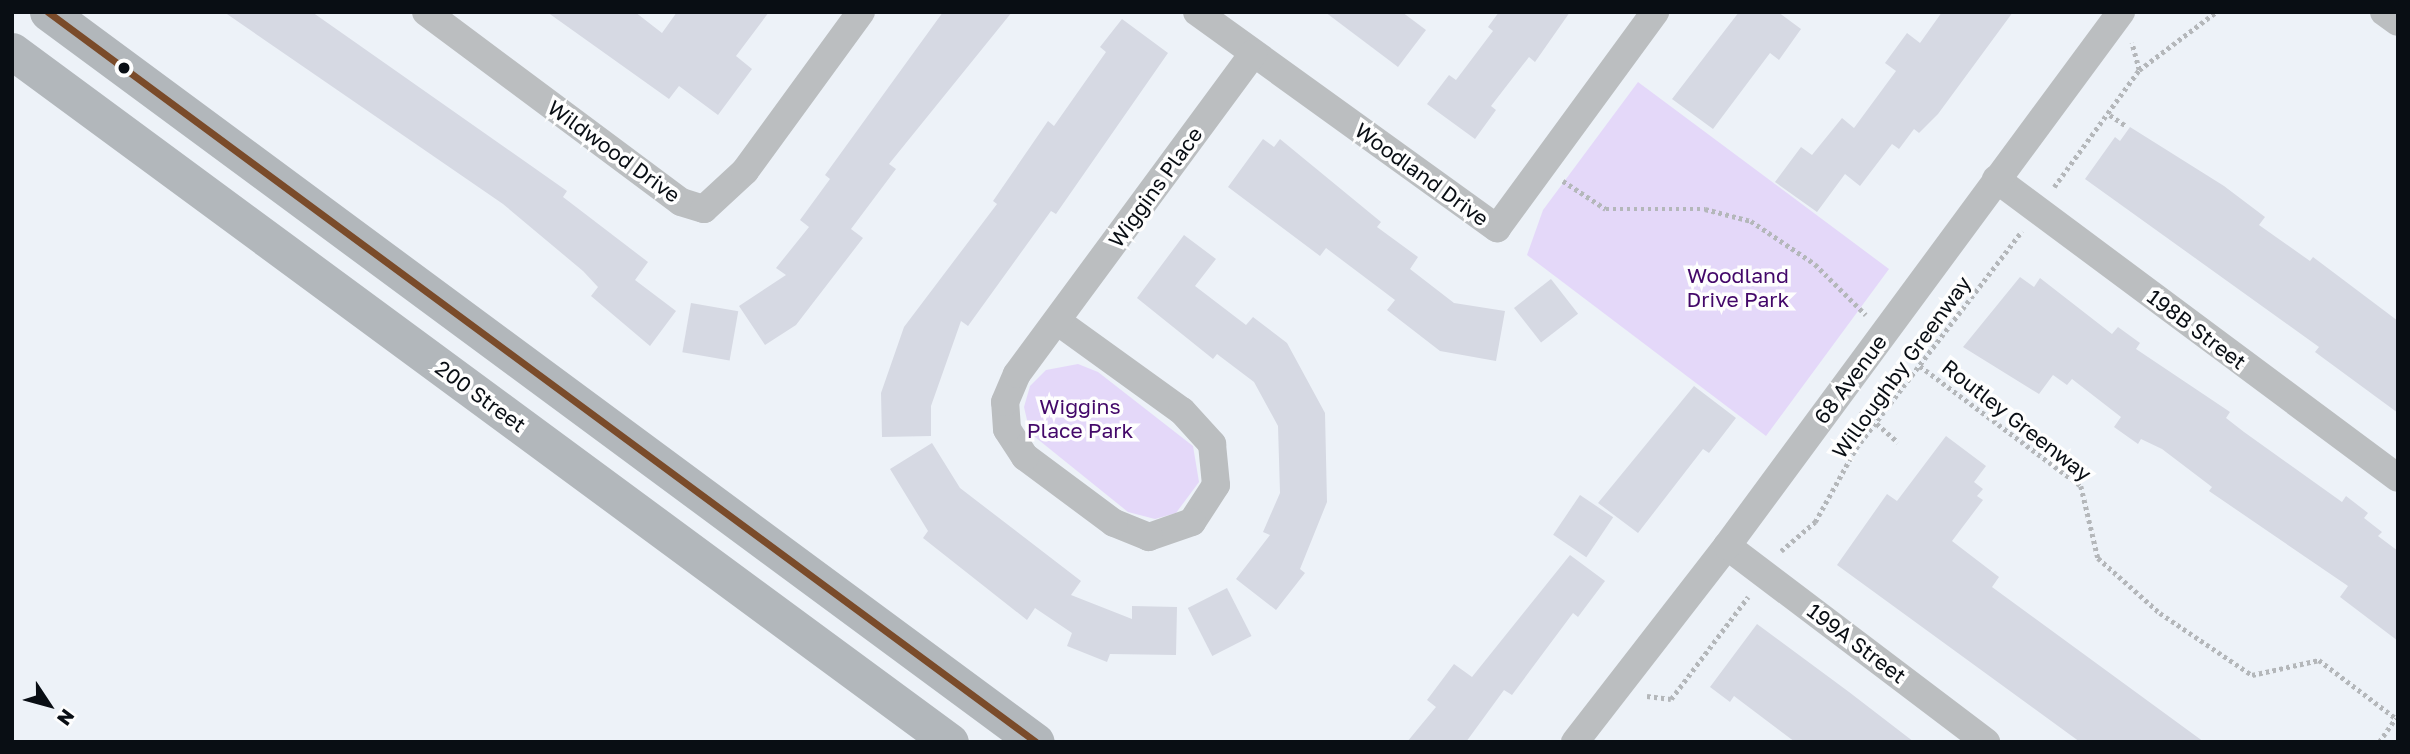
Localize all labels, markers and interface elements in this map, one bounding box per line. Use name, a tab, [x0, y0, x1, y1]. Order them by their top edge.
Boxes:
unlabelled marker	[117, 61, 131, 75]
street label: Wildwood Drive	[543, 95, 685, 207]
street label: Woodland Drive	[1350, 117, 1494, 231]
street label: Wiggins Place	[1103, 122, 1207, 252]
park label: Woodland Drive Park	[1687, 262, 1789, 312]
street label: Willoughby Greenway	[1826, 271, 1976, 463]
street label: 198B Street	[2143, 284, 2251, 374]
street label: 68 Avenue	[1808, 330, 1892, 428]
street label: Routley Greenway	[1937, 354, 2097, 486]
street label: 200 Street	[431, 355, 531, 437]
park label: Wiggins Place Park	[1027, 393, 1133, 443]
street label: 199A Street	[1803, 598, 1911, 688]
north arrow	[14, 670, 84, 740]
text: N	[53, 705, 80, 730]

